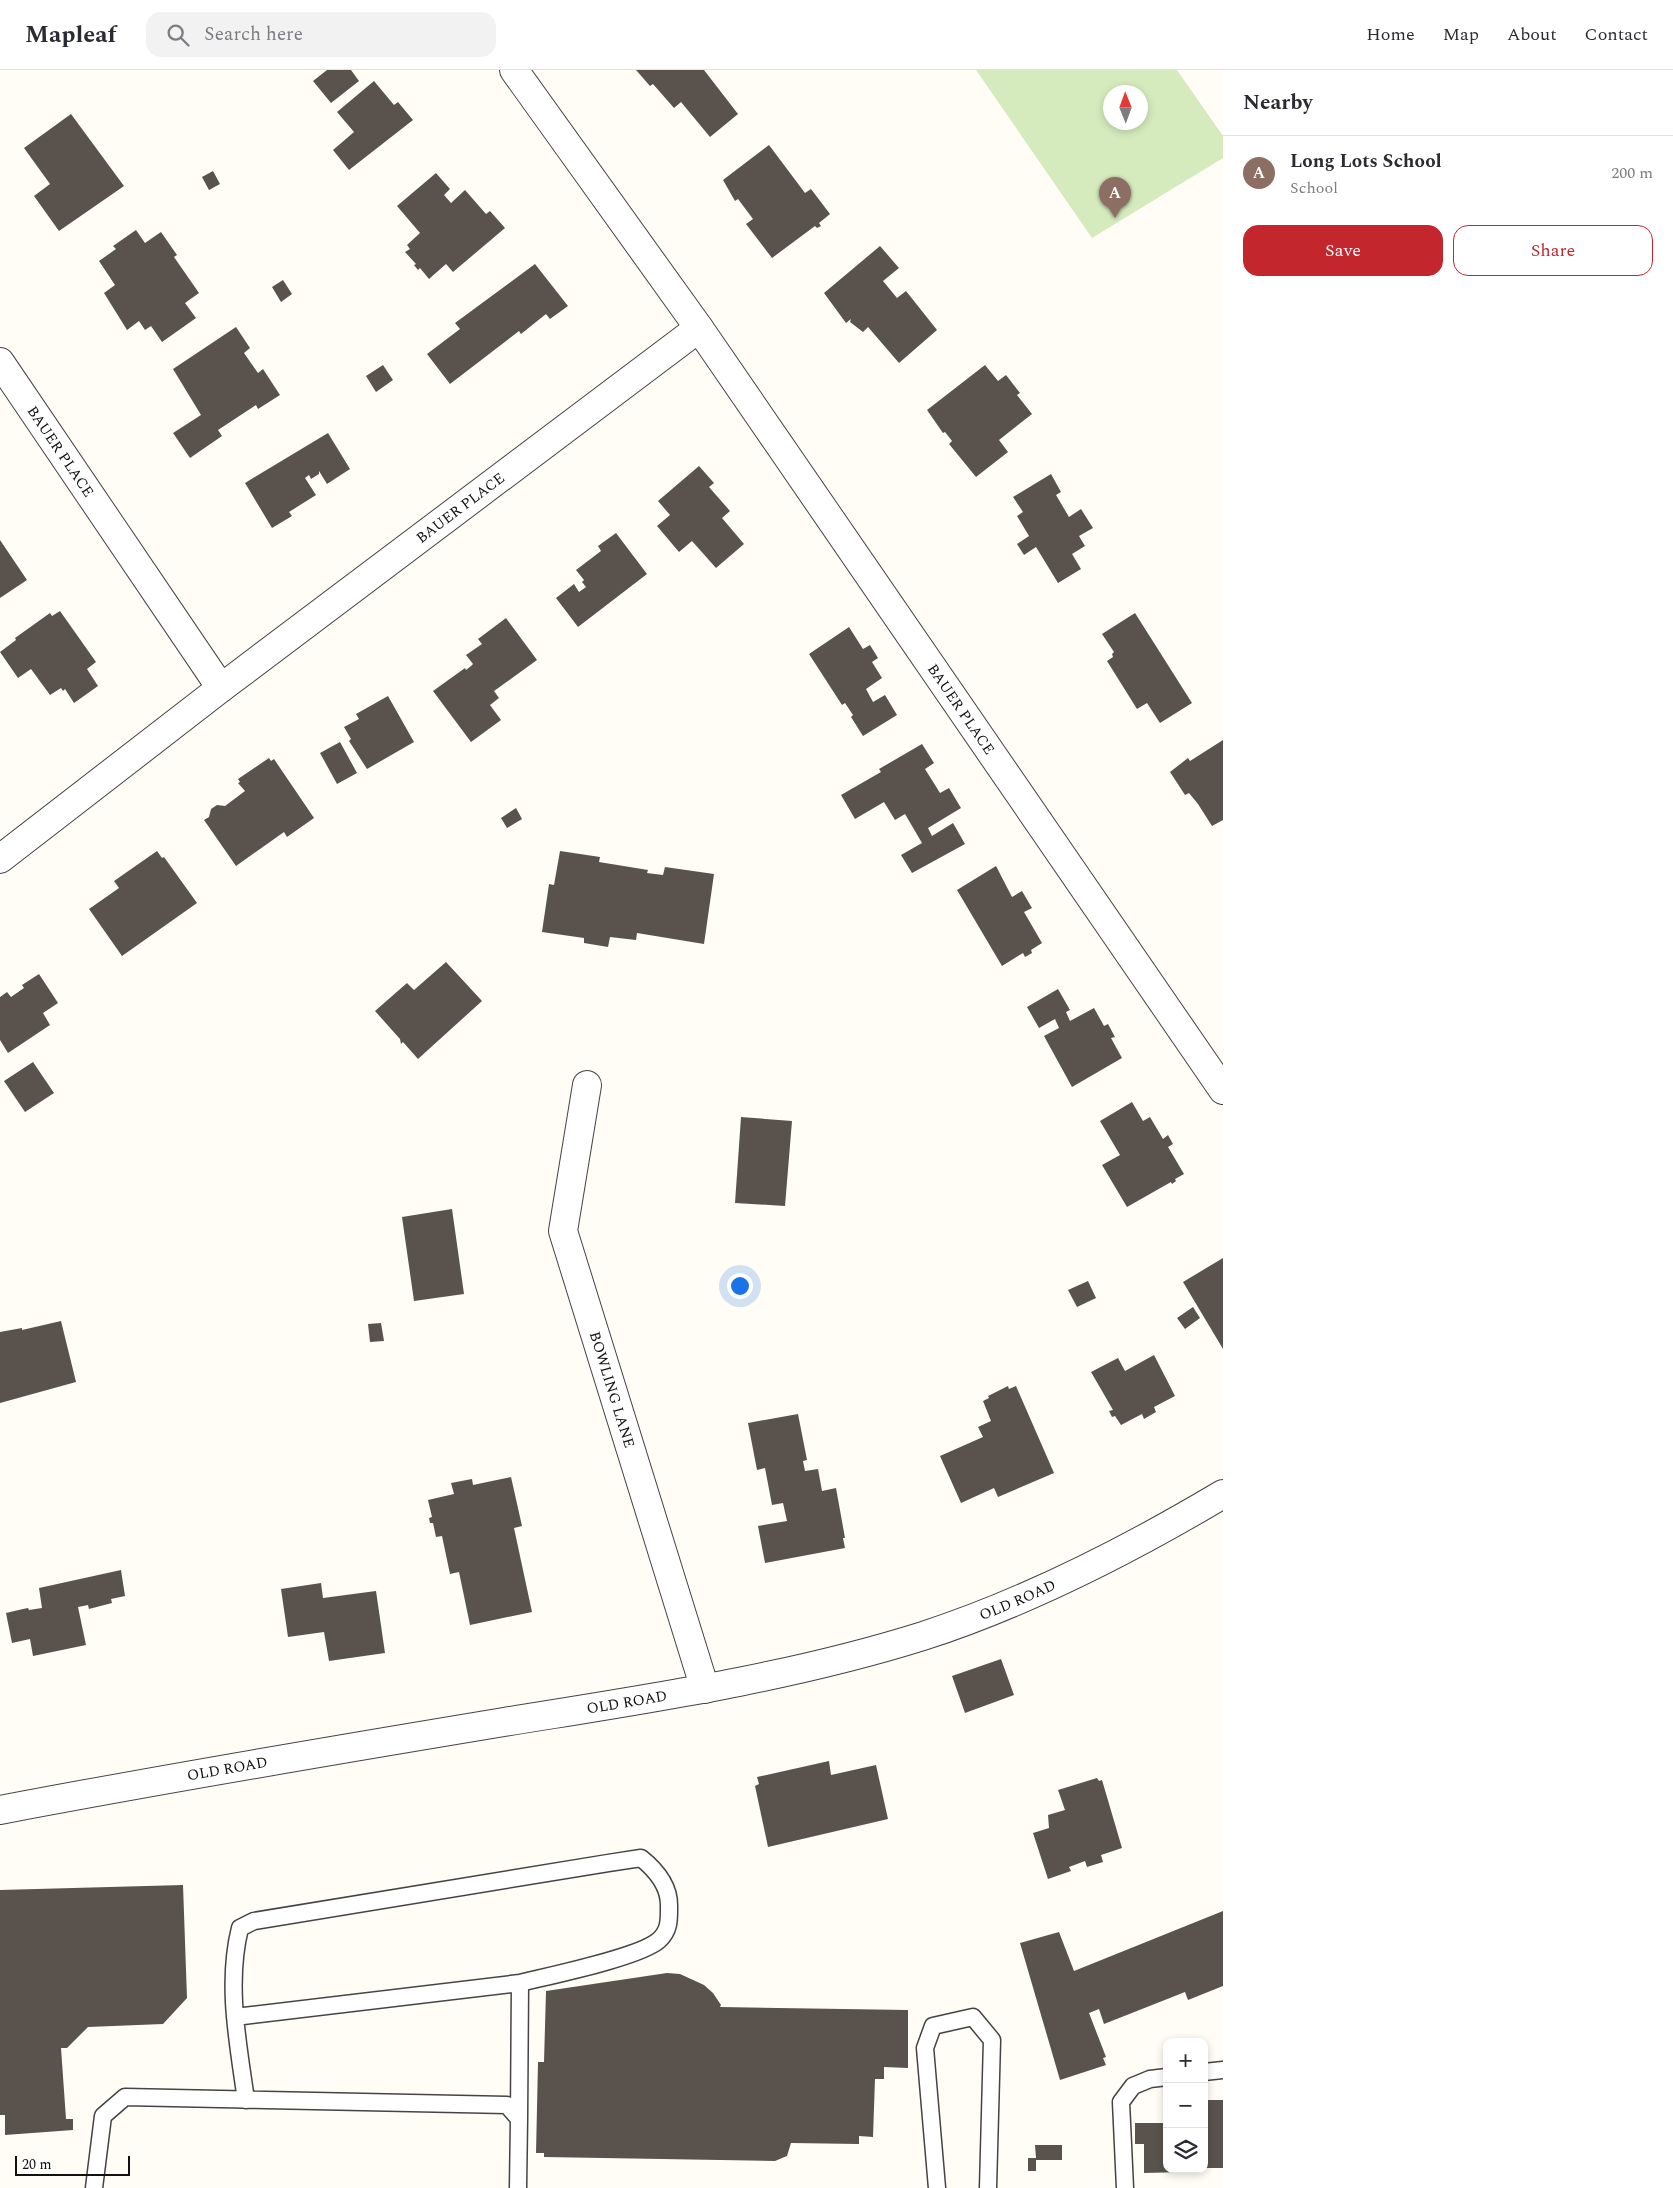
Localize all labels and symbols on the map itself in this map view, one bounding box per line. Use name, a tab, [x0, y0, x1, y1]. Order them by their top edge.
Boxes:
north arrow	[1103, 85, 1148, 130]
pin: A	[1099, 177, 1131, 218]
street label: BAUER PLACE	[21, 401, 100, 502]
street label: BAUER PLACE	[411, 467, 510, 549]
street label: BAUER PLACE	[922, 659, 1001, 759]
your location	[727, 1273, 753, 1299]
street label: BOWLING LANE	[583, 1328, 641, 1451]
street label: OLD ROAD	[976, 1573, 1060, 1626]
street label: OLD ROAD	[585, 1684, 669, 1720]
street label: OLD ROAD	[185, 1750, 269, 1787]
scale bar	[15, 2153, 130, 2176]

